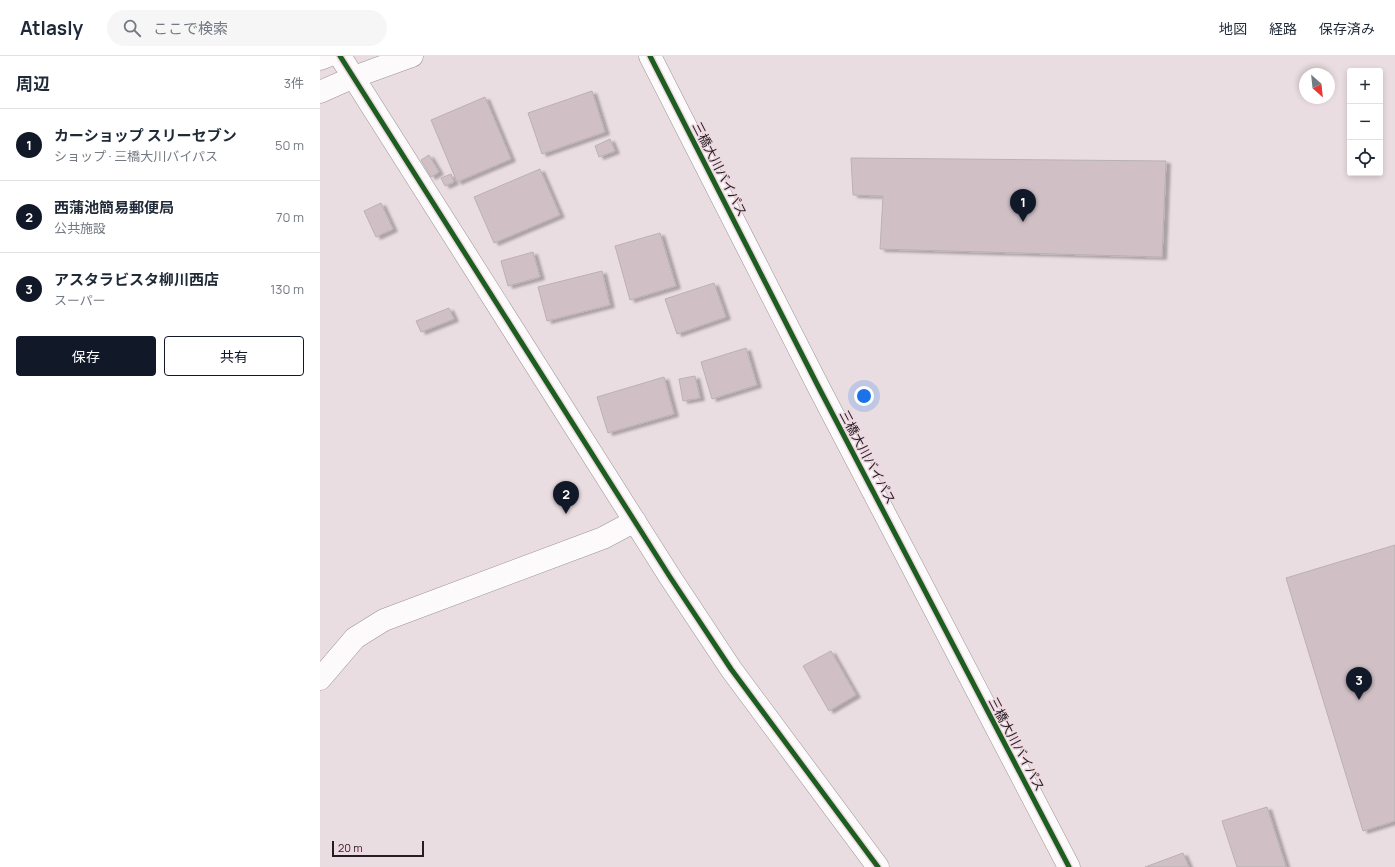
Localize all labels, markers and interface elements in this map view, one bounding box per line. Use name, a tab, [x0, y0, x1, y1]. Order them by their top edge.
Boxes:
search box	[107, 10, 387, 46]
text: Atlasly	[20, 15, 83, 41]
icon: search	[121, 17, 143, 39]
text: ここで検索	[153, 18, 228, 39]
text: 地図	[1219, 19, 1247, 38]
text: 経路	[1269, 19, 1297, 38]
text: 保存済み	[1319, 19, 1375, 38]
north arrow	[1299, 68, 1335, 104]
map controls	[1347, 68, 1383, 176]
button: +	[1347, 68, 1383, 104]
text: 周辺	[16, 72, 50, 95]
text: 3件	[284, 74, 304, 92]
button: −	[1347, 104, 1383, 140]
street label: 三橋大川バイパス	[688, 119, 752, 219]
text: カーショップ スリーセブン	[54, 125, 237, 146]
text: 1	[26, 136, 32, 154]
text: 50 m	[275, 136, 304, 154]
button: locate	[1347, 140, 1383, 176]
text: ショップ · 三橋大川バイパス	[54, 147, 218, 165]
pin: 1	[1010, 189, 1036, 222]
text: 西蒲池簡易郵便局	[54, 197, 174, 218]
text: 2	[25, 208, 33, 226]
text: 70 m	[276, 208, 304, 226]
text: 公共施設	[54, 219, 106, 237]
text: アスタラビスタ柳川西店	[54, 269, 219, 290]
text: 3	[25, 280, 33, 298]
text: 130 m	[270, 280, 304, 298]
text: スーパー	[54, 291, 106, 309]
button: 保存	[16, 336, 156, 376]
button: 共有	[164, 336, 304, 376]
your location	[854, 386, 874, 406]
street label: 三橋大川バイパス	[836, 407, 900, 507]
pin: 2	[553, 481, 579, 514]
pin: 3	[1346, 667, 1372, 700]
street label: 三橋大川バイパス	[985, 694, 1049, 794]
scale bar	[332, 839, 424, 858]
text: 20 m	[338, 840, 363, 855]

